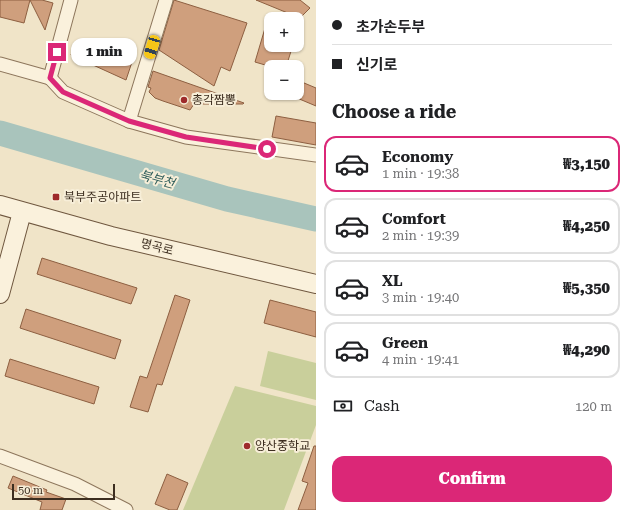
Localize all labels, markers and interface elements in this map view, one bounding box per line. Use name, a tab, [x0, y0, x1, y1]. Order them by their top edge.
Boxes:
map controls	[264, 12, 304, 100]
button: +	[264, 12, 304, 52]
text: 초가손두부	[356, 18, 425, 36]
car	[143, 34, 161, 60]
callout: 1 min	[71, 38, 137, 66]
route end	[48, 43, 66, 61]
text: 1 min	[86, 44, 122, 59]
text: 신기로	[356, 56, 397, 74]
button: −	[264, 60, 304, 100]
place label: 총각짬뽕	[192, 93, 236, 107]
marker: 총각짬뽕	[179, 95, 189, 105]
text: Choose a ride	[332, 101, 456, 122]
route start	[258, 140, 276, 158]
icon: car	[334, 146, 370, 182]
text: Economy	[382, 148, 453, 166]
text: ₩3,150	[563, 155, 610, 173]
text: 1 min · 19:38	[382, 166, 459, 181]
water label: 북부천	[138, 167, 177, 191]
place label: 북부주공아파트	[64, 190, 141, 204]
marker: 북부주공아파트	[51, 192, 61, 202]
icon: car	[334, 208, 370, 244]
text: Comfort	[382, 210, 446, 228]
text: ₩4,250	[563, 217, 610, 235]
text: 2 min · 19:39	[382, 228, 459, 243]
street label: 명곡로	[139, 236, 175, 258]
icon: car	[334, 270, 370, 306]
text: XL	[382, 272, 403, 290]
text: ₩5,350	[563, 279, 610, 297]
text: 3 min · 19:40	[382, 290, 459, 305]
icon: car	[334, 332, 370, 368]
text: Green	[382, 334, 428, 352]
text: ₩4,290	[563, 341, 610, 359]
text: 4 min · 19:41	[382, 352, 459, 367]
icon: cash	[332, 395, 354, 417]
text: Cash	[364, 397, 400, 415]
text: 120 m	[575, 399, 612, 414]
place label: 양산중학교	[255, 439, 310, 453]
marker: 양산중학교	[242, 441, 252, 451]
button: Confirm	[332, 456, 612, 502]
scale bar	[12, 482, 115, 501]
text: 50 m	[18, 484, 43, 497]

